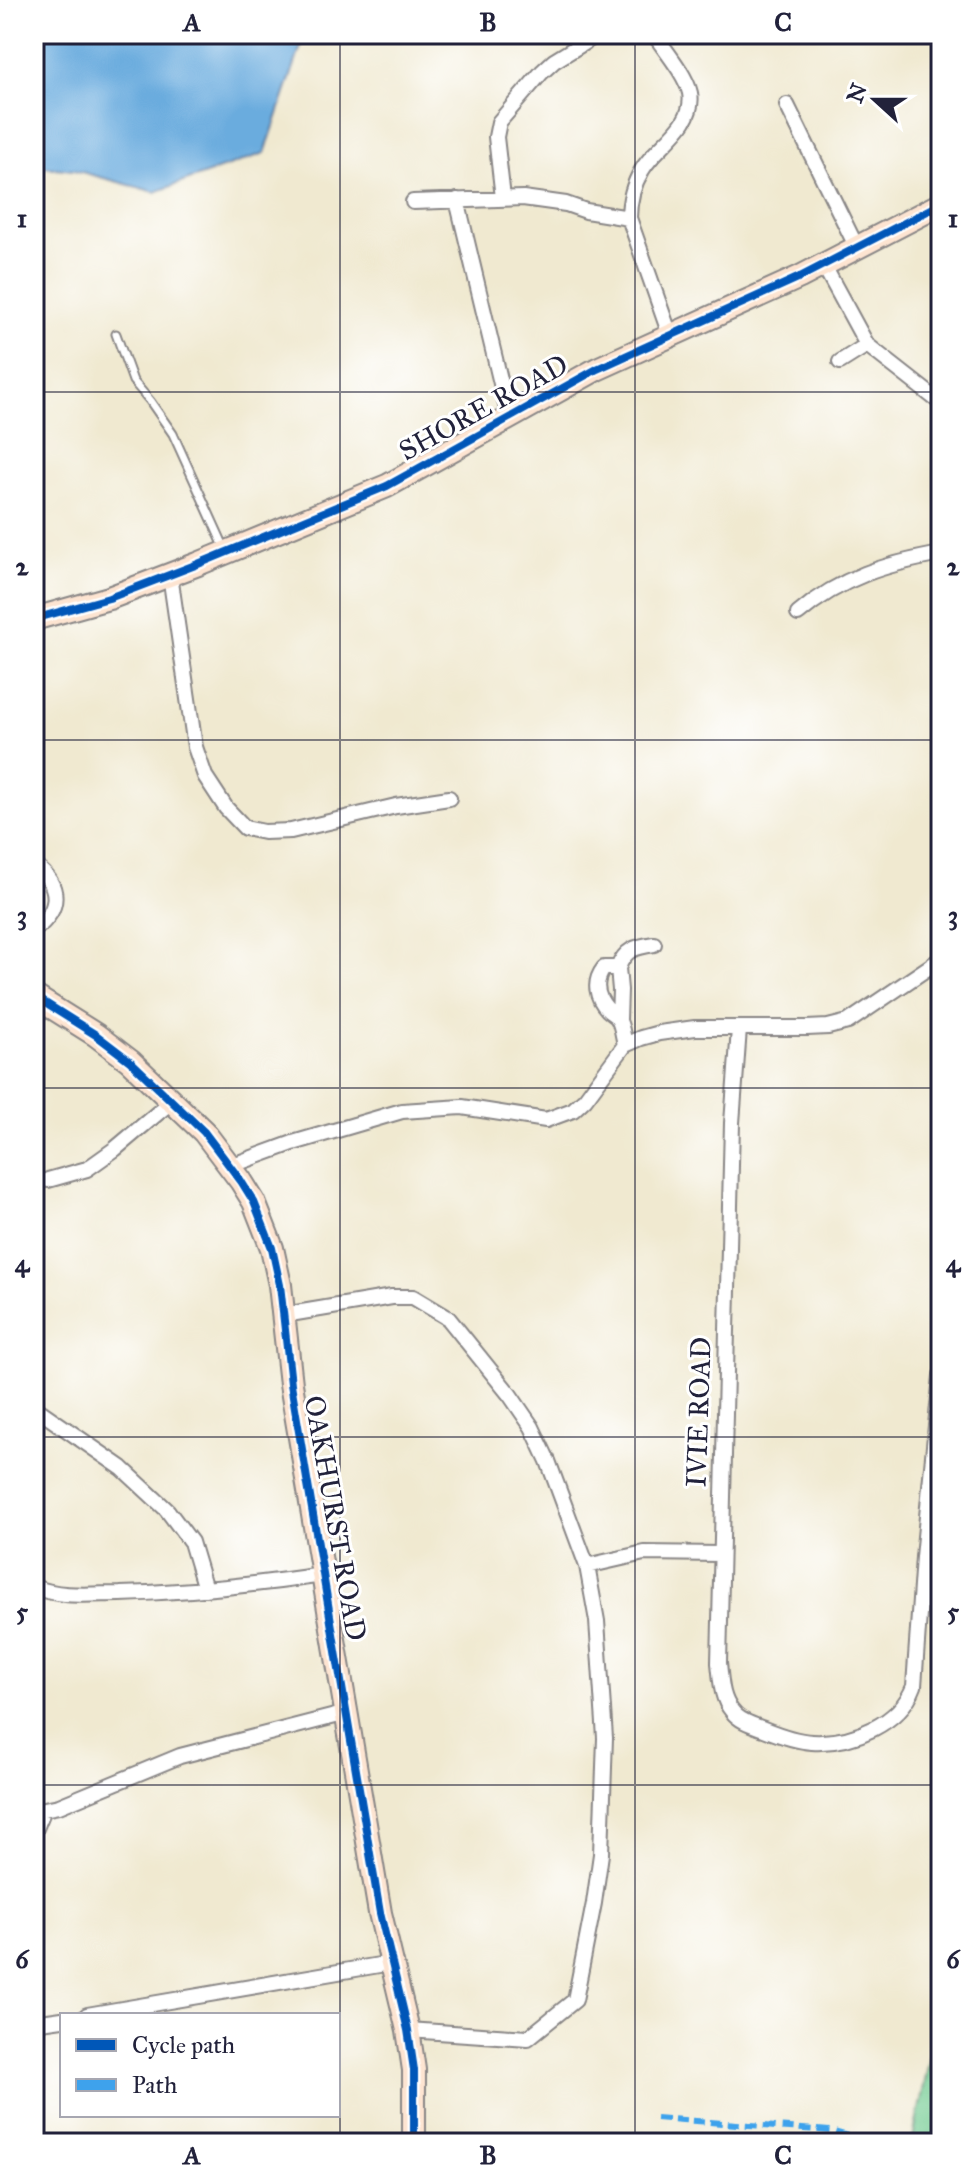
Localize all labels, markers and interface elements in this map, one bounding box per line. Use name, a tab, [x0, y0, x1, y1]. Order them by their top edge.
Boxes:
text: A	[181, 6, 201, 38]
text: B	[479, 6, 497, 38]
text: C	[774, 6, 792, 38]
north arrow	[835, 60, 915, 140]
text: N	[841, 79, 873, 107]
text: 1	[17, 202, 27, 234]
text: 1	[948, 202, 958, 234]
street label: SHORE ROAD	[393, 347, 574, 468]
text: 2	[16, 550, 30, 582]
text: 2	[947, 550, 961, 582]
text: 3	[17, 899, 27, 931]
text: 3	[948, 899, 958, 931]
text: 4	[15, 1247, 31, 1279]
text: 4	[946, 1247, 962, 1279]
street label: IVIE ROAD	[678, 1336, 719, 1488]
street label: OAKHURST ROAD	[297, 1393, 374, 1643]
text: 5	[16, 1595, 29, 1627]
text: 5	[947, 1595, 960, 1627]
text: 6	[15, 1943, 30, 1975]
text: 6	[946, 1943, 961, 1975]
legend	[60, 2013, 340, 2117]
text: Cycle path	[132, 2030, 235, 2060]
text: Path	[132, 2070, 177, 2100]
text: A	[181, 2139, 201, 2171]
text: B	[479, 2139, 497, 2171]
text: C	[774, 2139, 792, 2171]

